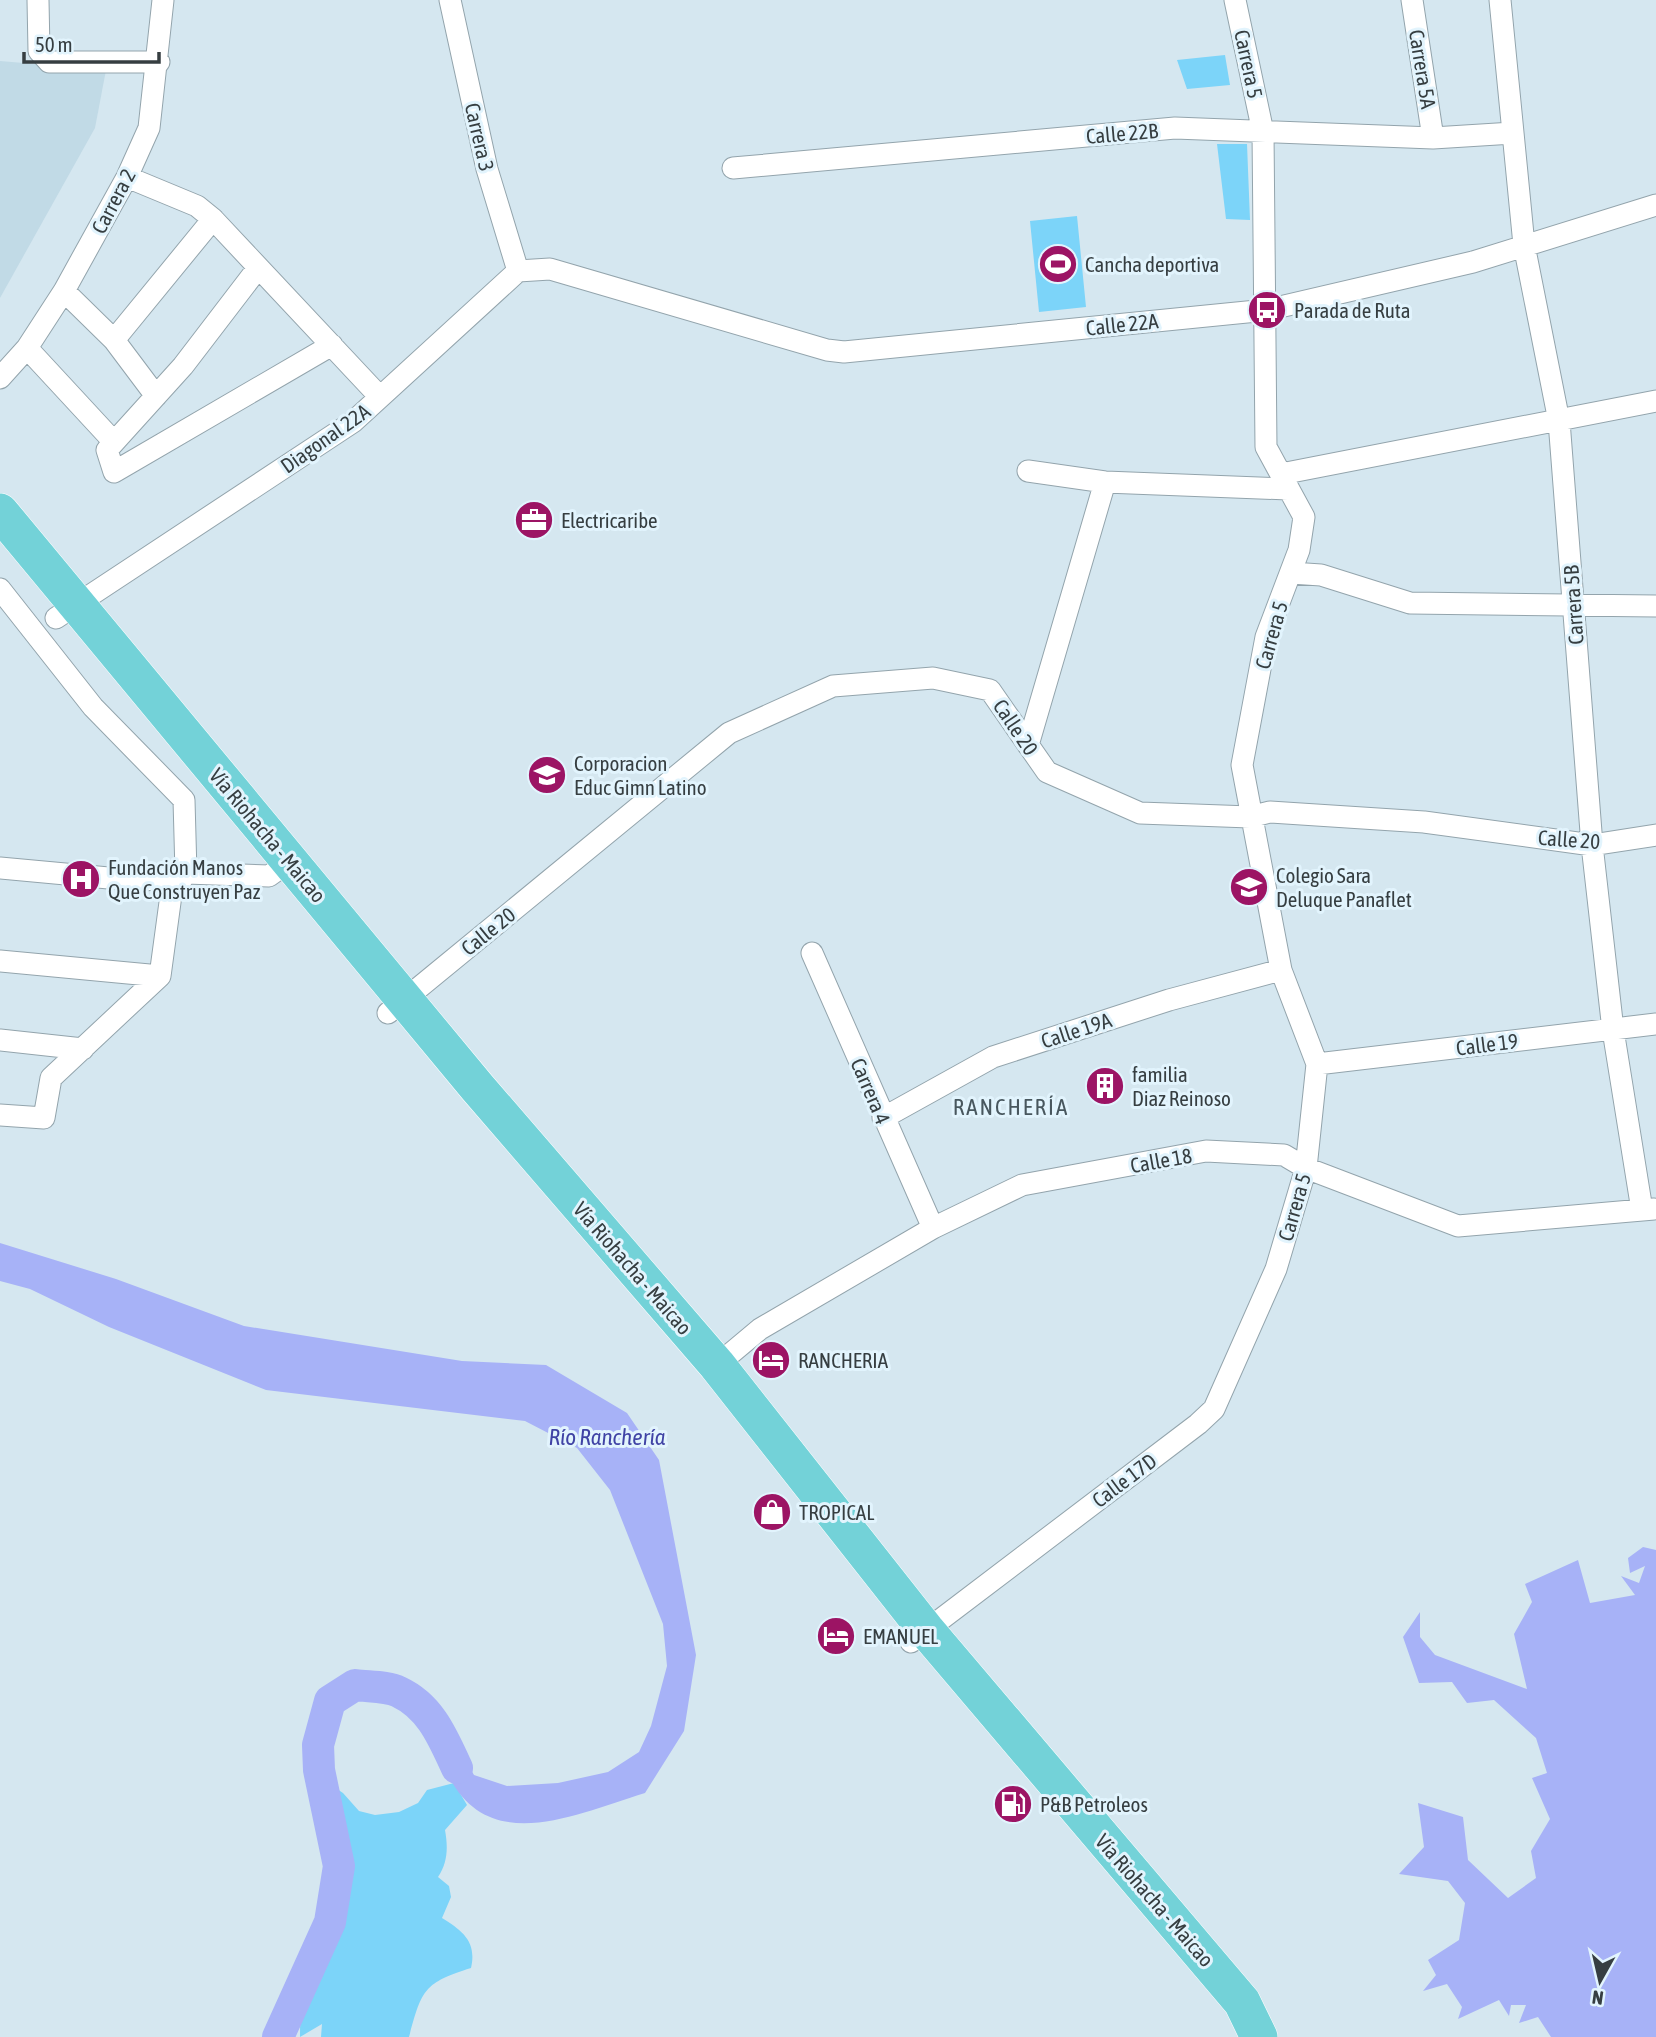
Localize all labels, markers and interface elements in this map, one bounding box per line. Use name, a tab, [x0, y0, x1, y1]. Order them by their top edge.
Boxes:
scale bar	[24, 21, 159, 65]
street label: Carrera 5	[1230, 28, 1268, 100]
street label: Carrera 5A	[1405, 28, 1441, 111]
text: 50 m	[35, 32, 73, 56]
street label: Carrera 3	[460, 100, 500, 174]
street label: Calle 22B	[1085, 118, 1159, 148]
street label: Carrera 2	[86, 165, 140, 237]
sports icon: Cancha deportiva	[1037, 243, 1079, 285]
place label: Cancha deportiva	[1085, 252, 1219, 276]
bus stop icon: Parada de Ruta	[1246, 289, 1288, 331]
place label: Parada de Ruta	[1294, 298, 1411, 322]
street label: Calle 22A	[1085, 308, 1160, 340]
street label: Diagonal 22A	[276, 398, 375, 477]
office icon: Electricaribe	[513, 499, 555, 541]
place label: Electricaribe	[561, 508, 658, 532]
street label: Carrera 5B	[1558, 565, 1588, 645]
street label: Carrera 5	[1250, 598, 1292, 672]
street label: Calle 20	[989, 694, 1043, 760]
place label: Corporacion Educ Gimn Latino	[574, 751, 707, 799]
school or university icon: Corporacion Educ Gimn Latino	[526, 754, 568, 796]
street label: Vía Riohacha - Maicao	[205, 763, 331, 907]
street label: Calle 20	[1537, 825, 1601, 853]
place label: Fundación Manos Que Construyen Paz	[108, 855, 261, 903]
hospital icon: Fundación Manos Que Construyen Paz	[60, 858, 102, 900]
place label: Colegio Sara Deluque Panaflet	[1276, 863, 1412, 911]
school or university icon: Colegio Sara Deluque Panaflet	[1228, 866, 1270, 908]
street label: Calle 20	[456, 902, 520, 960]
street label: Calle 19A	[1038, 1007, 1115, 1053]
street label: Calle 19	[1455, 1028, 1519, 1060]
street label: Carrera 4	[846, 1054, 896, 1128]
place label: familia Diaz Reinoso	[1132, 1062, 1231, 1110]
building icon: familia Diaz Reinoso	[1084, 1065, 1126, 1107]
district label: RANCHERÍA	[953, 1094, 1069, 1120]
street label: Calle 18	[1128, 1143, 1194, 1177]
street label: Carrera 5	[1273, 1170, 1315, 1244]
street label: Vía Riohacha - Maicao	[569, 1197, 697, 1339]
hotel icon: RANCHERIA	[750, 1339, 792, 1381]
place label: RANCHERIA	[798, 1348, 889, 1372]
water label: Río Ranchería	[549, 1424, 666, 1450]
street label: Calle 17D	[1087, 1448, 1161, 1512]
shop icon: TROPICAL	[751, 1491, 793, 1533]
place label: TROPICAL	[799, 1500, 874, 1524]
hotel icon: EMANUEL	[815, 1615, 857, 1657]
place label: EMANUEL	[863, 1624, 938, 1648]
fuel station icon: P&B Petroleos	[992, 1783, 1034, 1825]
place label: P&B Petroleos	[1040, 1792, 1148, 1816]
street label: Vía Riohacha - Maicao	[1091, 1829, 1219, 1971]
north arrow	[1565, 1946, 1635, 2016]
text: N	[1591, 1986, 1605, 2010]

